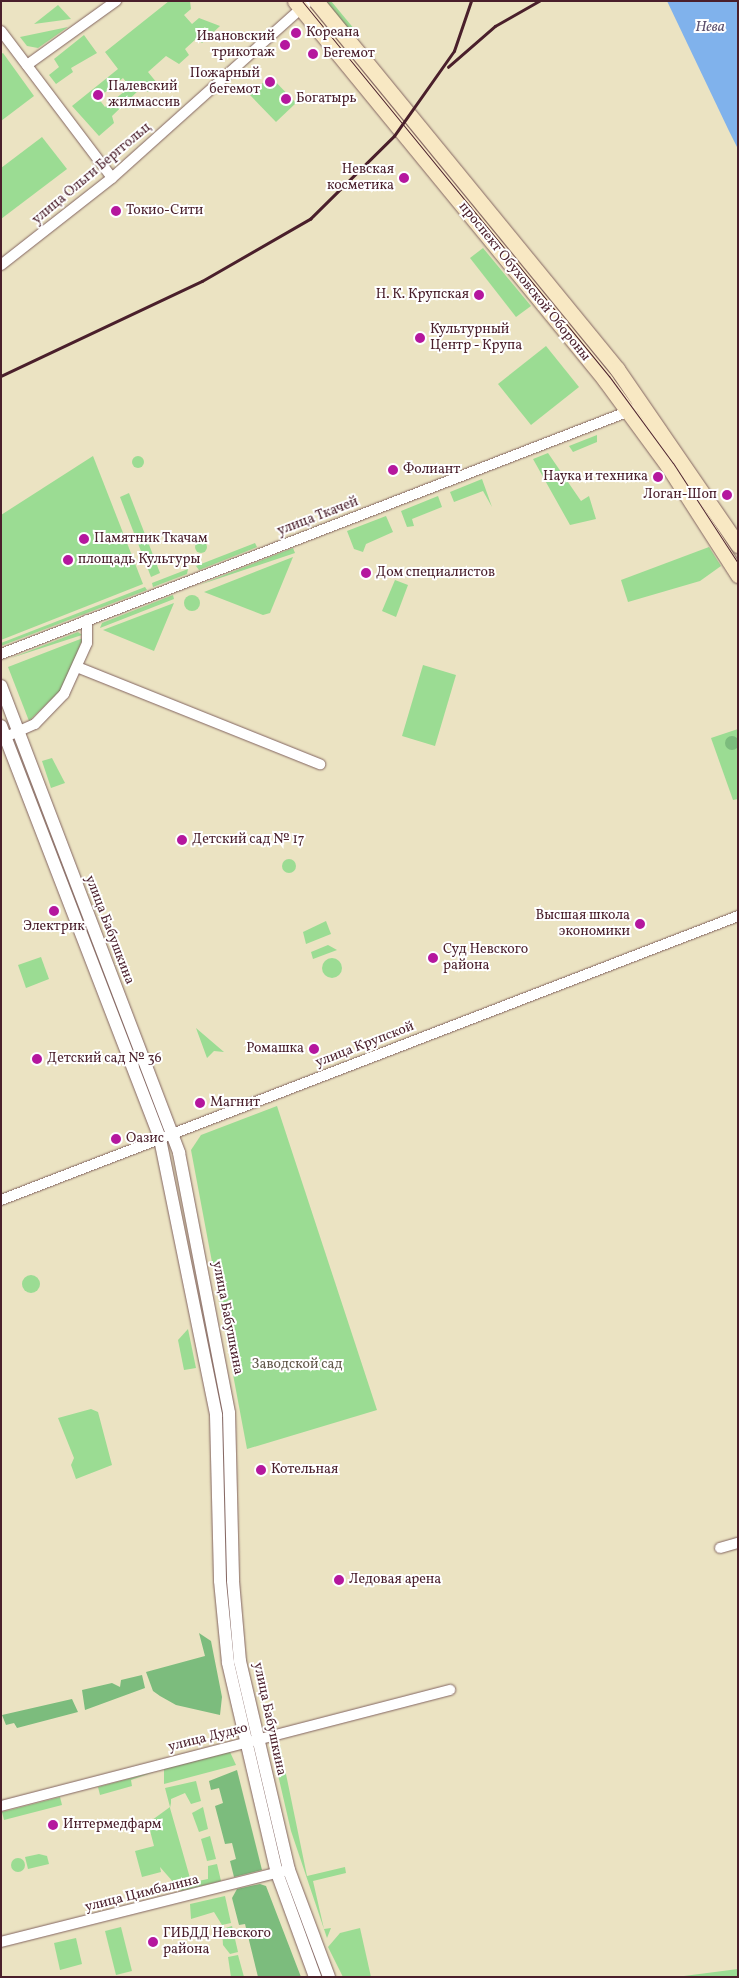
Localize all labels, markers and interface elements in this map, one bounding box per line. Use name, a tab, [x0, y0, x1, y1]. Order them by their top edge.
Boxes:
water label: Нева	[695, 19, 725, 37]
place label: Кореана	[306, 25, 360, 41]
marker: Кореана	[290, 27, 302, 39]
place label: Ивановский трикотаж	[197, 29, 275, 62]
marker: Ивановский трикотаж	[279, 39, 291, 51]
place label: Бегемот	[323, 46, 375, 62]
marker: Бегемот	[307, 48, 319, 60]
place label: Пожарный бегемот	[190, 66, 260, 98]
marker: Пожарный бегемот	[264, 76, 276, 88]
place label: Палевский жилмассив	[108, 79, 180, 111]
marker: Палевский жилмассив	[92, 89, 104, 101]
place label: Богатырь	[296, 91, 357, 107]
marker: Богатырь	[280, 93, 292, 105]
street label: улица Ольги Берггольц	[29, 119, 155, 229]
place label: Невская косметика	[327, 162, 394, 194]
marker: Невская косметика	[398, 172, 410, 184]
street label: проспект Обуховской Обороны	[455, 199, 593, 365]
place label: Токио-Сити	[126, 203, 203, 219]
marker: Токио-Сити	[110, 205, 122, 217]
place label: Н. К. Крупская	[376, 287, 469, 303]
marker: Н. К. Крупская	[473, 289, 485, 301]
place label: Культурный Центр - Крупа	[430, 322, 523, 354]
marker: Культурный Центр - Крупа	[414, 332, 426, 344]
place label: Фолиант	[403, 462, 460, 478]
marker: Фолиант	[387, 464, 399, 476]
place label: Наука и техника	[543, 469, 648, 485]
marker: Наука и техника	[652, 471, 664, 483]
place label: Логан-Шоп	[643, 487, 717, 503]
marker: Логан-Шоп	[721, 489, 733, 501]
street label: улица Ткачей	[275, 494, 361, 540]
place label: Памятник Ткачам	[94, 531, 208, 547]
marker: Памятник Ткачам	[78, 533, 90, 545]
place label: площадь Культуры	[78, 552, 200, 568]
marker: площадь Культуры	[62, 554, 74, 566]
place label: Дом специалистов	[376, 565, 495, 581]
marker: Дом специалистов	[360, 567, 372, 579]
place label: Детский сад № 17	[192, 832, 305, 848]
marker: Детский сад № 17	[176, 834, 188, 846]
street label: улица Бабушкина	[80, 873, 138, 987]
marker: Электрик	[48, 905, 60, 917]
place label: Высшая школа экономики	[535, 908, 630, 940]
marker: Высшая школа экономики	[634, 918, 646, 930]
place label: Электрик	[23, 919, 85, 935]
place label: Суд Невского района	[443, 942, 528, 974]
marker: Суд Невского района	[427, 952, 439, 964]
street label: улица Крупской	[313, 1018, 417, 1072]
place label: Ромашка	[246, 1041, 304, 1057]
marker: Ромашка	[308, 1043, 320, 1055]
place label: Детский сад № 36	[47, 1051, 162, 1067]
marker: Детский сад № 36	[31, 1053, 43, 1065]
place label: Магнит	[210, 1095, 260, 1111]
marker: Магнит	[194, 1097, 206, 1109]
place label: Оазис	[126, 1131, 164, 1147]
marker: Оазис	[110, 1133, 122, 1145]
street label: улица Бабушкина	[208, 1260, 246, 1376]
park label: Заводской сад	[252, 1357, 342, 1373]
place label: Котельная	[271, 1462, 338, 1478]
marker: Котельная	[255, 1464, 267, 1476]
place label: Ледовая арена	[349, 1572, 441, 1588]
marker: Ледовая арена	[333, 1574, 345, 1586]
street label: улица Бабушкина	[249, 1661, 289, 1777]
street label: улица Дудко	[167, 1720, 249, 1756]
place label: Интермедфарм	[63, 1817, 161, 1833]
marker: Интермедфарм	[47, 1819, 59, 1831]
street label: улица Цимбалина	[83, 1872, 201, 1916]
place label: ГИБДД Невского района	[163, 1926, 271, 1958]
marker: ГИБДД Невского района	[147, 1936, 159, 1948]

